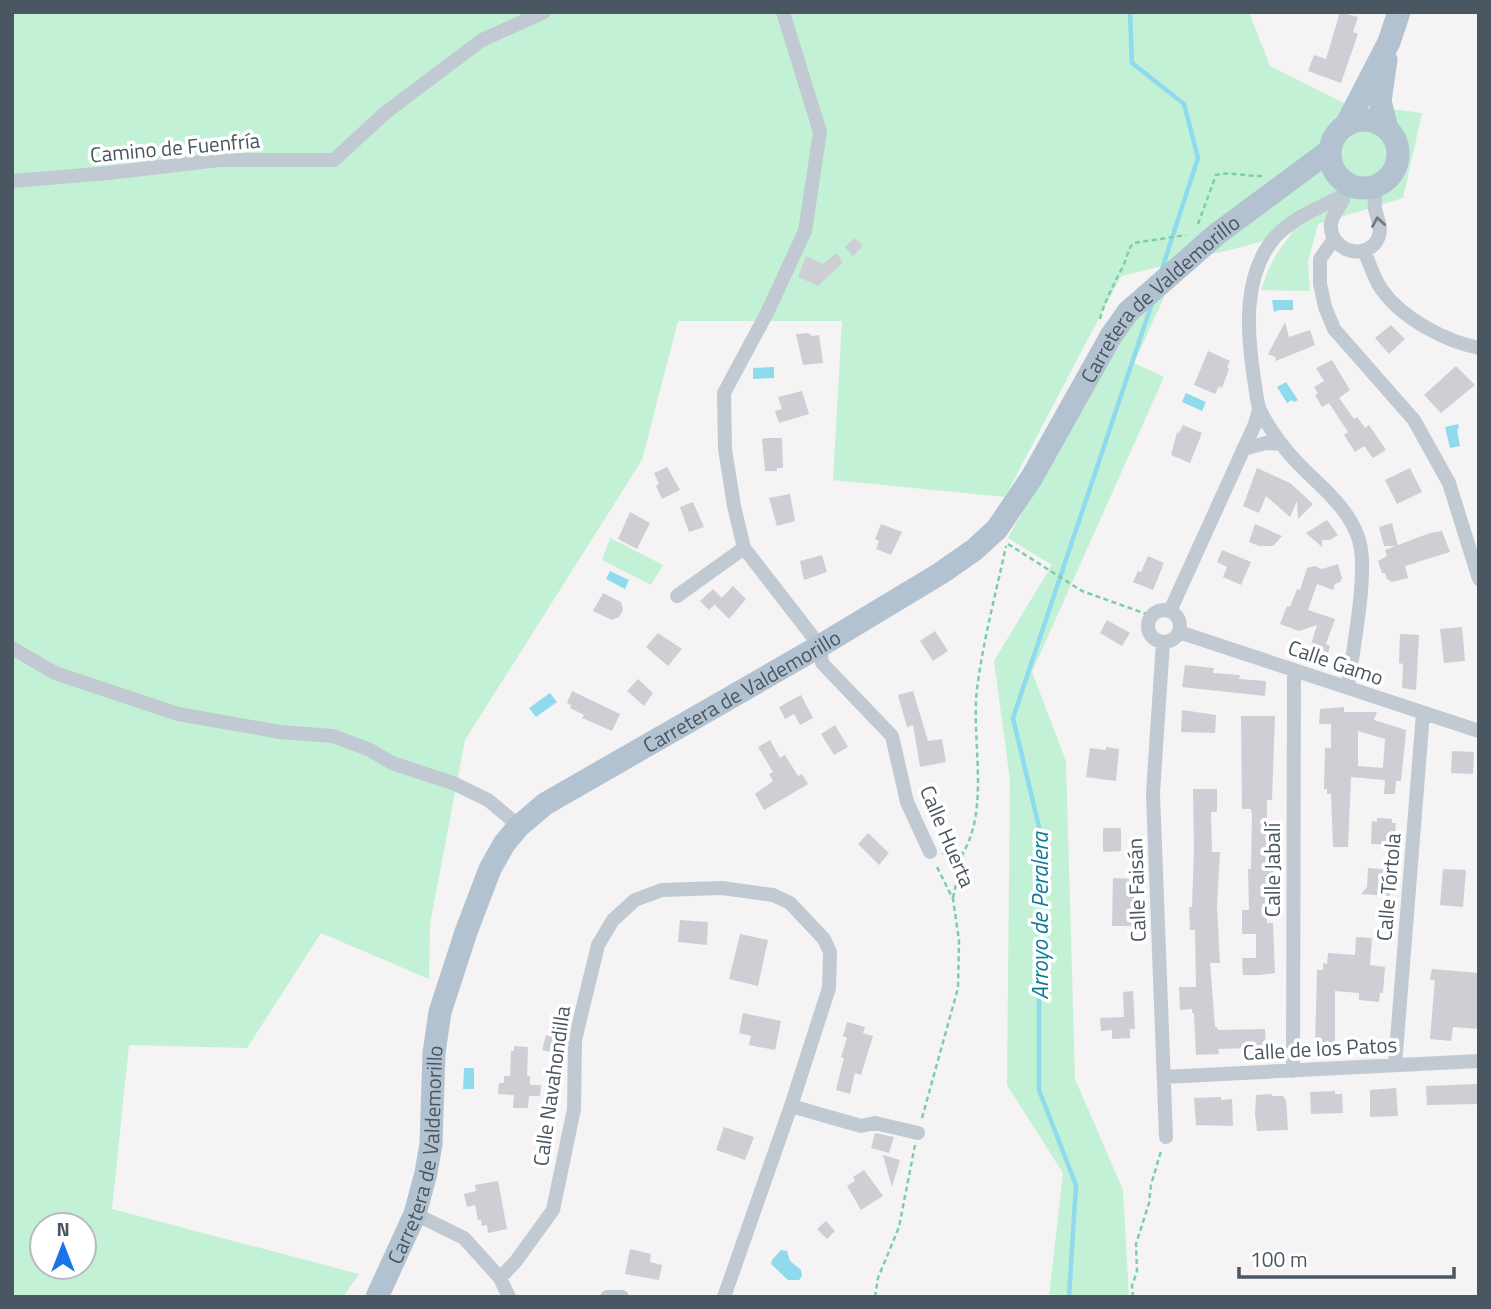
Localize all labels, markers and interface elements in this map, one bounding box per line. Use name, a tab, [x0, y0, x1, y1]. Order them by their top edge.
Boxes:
street label: Camino de Fuenfría	[89, 124, 262, 170]
street label: Carretera de Valdemorillo	[1072, 206, 1246, 389]
one-way arrow	[1371, 216, 1386, 228]
street label: Carretera de Valdemorillo	[637, 621, 847, 761]
street label: Calle Gamo	[1284, 631, 1388, 693]
street label: Calle Huerta	[912, 780, 984, 892]
street label: Calle Jabalí	[1256, 821, 1288, 917]
water label: Arroyo de Peralera	[1022, 831, 1057, 1000]
street label: Calle Tórtola	[1367, 831, 1409, 942]
street label: Calle Faisán	[1118, 838, 1154, 942]
street label: Calle Navahondilla	[524, 1003, 578, 1168]
street label: Calle de los Patos	[1242, 1028, 1398, 1068]
street label: Carretera de Valdemorillo	[378, 1043, 451, 1269]
north arrow	[28, 1211, 98, 1281]
text: N	[56, 1214, 70, 1243]
scale bar	[1239, 1236, 1454, 1280]
text: 100 m	[1250, 1243, 1307, 1275]

